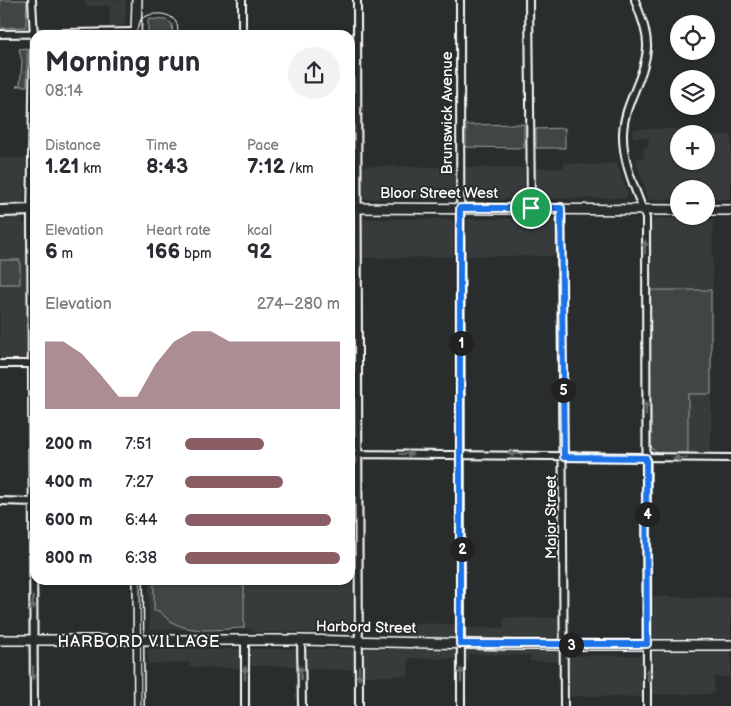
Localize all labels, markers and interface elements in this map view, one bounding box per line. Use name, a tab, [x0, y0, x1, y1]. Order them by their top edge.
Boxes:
map controls	[670, 15, 715, 225]
button: locate	[670, 15, 715, 60]
text: Morning run	[45, 46, 200, 79]
button: share	[288, 47, 340, 99]
street label: Brunswick Avenue	[438, 51, 457, 175]
button: layers	[670, 70, 715, 115]
text: 08:14	[45, 82, 83, 101]
button: +	[670, 125, 715, 170]
text: Distance	[45, 137, 101, 154]
text: Time	[146, 137, 177, 154]
text: Pace	[247, 137, 279, 154]
text: 1.21	[45, 154, 79, 179]
text: 8:43	[146, 154, 188, 179]
text: 7:12	[247, 154, 285, 179]
text: km	[79, 160, 102, 177]
text: /km	[285, 160, 314, 177]
button: −	[670, 180, 715, 225]
street label: Bloor Street West	[380, 184, 498, 203]
pin	[510, 187, 552, 229]
icon: arrive	[517, 194, 545, 222]
text: Elevation	[45, 222, 103, 239]
text: Heart rate	[146, 222, 211, 239]
text: kcal	[247, 222, 272, 239]
one-way arrow	[641, 238, 649, 254]
text: 6	[45, 239, 58, 264]
text: 166	[146, 239, 180, 264]
text: 92	[247, 239, 272, 264]
text: m	[58, 245, 73, 262]
text: bpm	[180, 245, 212, 262]
text: Elevation	[45, 295, 112, 314]
text: 274–280 m	[257, 295, 340, 314]
pin: 1	[448, 330, 474, 356]
text: 1	[459, 335, 464, 352]
pin: 5	[550, 378, 576, 402]
text: 5	[559, 382, 568, 399]
one-way arrow	[642, 401, 650, 417]
text: 200 m	[45, 435, 92, 454]
text: 7:51	[125, 435, 151, 454]
one-way arrow	[398, 450, 414, 458]
one-way arrow	[507, 450, 523, 458]
one-way arrow	[672, 454, 688, 462]
text: 400 m	[45, 473, 92, 492]
text: 7:27	[125, 473, 153, 492]
street label: Major Street	[542, 475, 561, 559]
pin: 4	[634, 502, 660, 526]
text: 4	[643, 506, 652, 523]
text: 600 m	[45, 511, 93, 530]
text: 6:44	[125, 511, 158, 530]
pin: 2	[450, 536, 474, 562]
text: 2	[458, 541, 467, 558]
text: 800 m	[45, 549, 93, 568]
text: 6:38	[125, 549, 157, 568]
one-way arrow	[29, 595, 37, 611]
street label: Harbord Street	[316, 617, 417, 638]
pin: 3	[558, 632, 584, 658]
district label: HARBORD VILLAGE	[57, 633, 221, 652]
text: 3	[567, 637, 576, 654]
one-way arrow	[29, 665, 37, 681]
one-way arrow	[241, 665, 249, 681]
one-way arrow	[297, 665, 305, 681]
one-way arrow	[355, 666, 363, 682]
one-way arrow	[457, 667, 465, 683]
one-way arrow	[644, 667, 652, 683]

